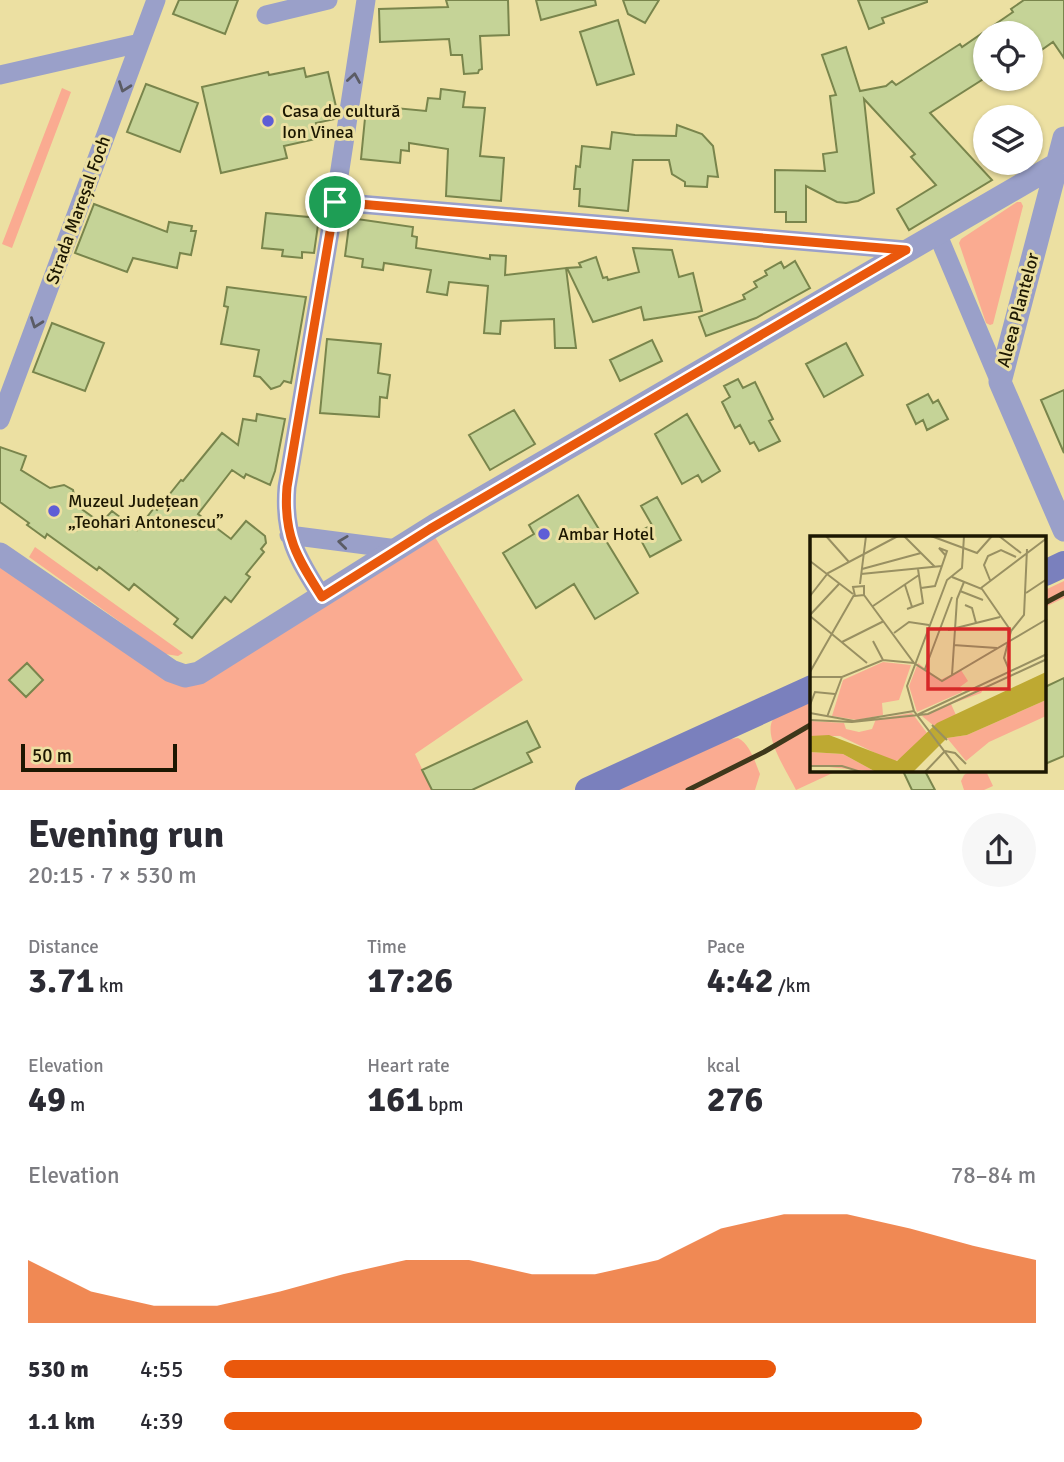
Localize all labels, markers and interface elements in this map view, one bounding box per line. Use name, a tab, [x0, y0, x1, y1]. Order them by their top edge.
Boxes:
map controls	[973, 21, 1043, 175]
button: locate	[973, 21, 1043, 91]
one-way arrow	[346, 72, 361, 84]
one-way arrow	[118, 81, 132, 93]
place label: Casa de cultură Ion Vinea	[282, 100, 400, 143]
button: layers	[973, 105, 1043, 175]
marker: Casa de cultură Ion Vinea	[260, 113, 276, 129]
street label: Strada Mareșal Foch	[41, 133, 115, 287]
pin	[305, 172, 365, 232]
icon: arrive	[316, 183, 354, 221]
street label: Aleea Plantelor	[992, 250, 1044, 370]
one-way arrow	[30, 317, 44, 329]
place label: Muzeul Județean „Teohari Antonescu”	[68, 490, 224, 533]
marker: Muzeul Județean „Teohari Antonescu”	[46, 503, 62, 519]
place label: Ambar Hotel	[558, 523, 654, 545]
marker: Ambar Hotel	[536, 526, 552, 542]
one-way arrow	[337, 535, 349, 550]
inset map	[810, 536, 1046, 772]
scale bar	[21, 741, 177, 773]
text: 50 m	[32, 744, 72, 768]
text: Evening run	[28, 811, 224, 858]
button: share	[962, 813, 1036, 887]
text: 20:15 · 7 × 530 m	[28, 861, 197, 890]
text: Distance	[28, 935, 99, 959]
text: Time	[367, 935, 406, 959]
text: Pace	[707, 935, 745, 959]
text: 3.71	[28, 959, 95, 1002]
text: 17:26	[367, 959, 453, 1002]
text: 4:42	[707, 959, 774, 1002]
text: km	[95, 974, 124, 998]
text: /km	[774, 974, 811, 998]
text: Elevation	[28, 1054, 104, 1078]
text: Heart rate	[367, 1054, 450, 1078]
text: kcal	[707, 1054, 740, 1078]
text: 49	[28, 1078, 66, 1121]
text: 161	[367, 1078, 424, 1121]
text: 276	[707, 1078, 763, 1121]
text: m	[66, 1093, 85, 1117]
text: bpm	[424, 1093, 463, 1117]
text: Elevation	[28, 1161, 120, 1190]
text: 78–84 m	[951, 1161, 1036, 1190]
text: 530 m	[28, 1355, 89, 1384]
text: 4:55	[140, 1355, 183, 1384]
text: 1.1 km	[28, 1407, 95, 1436]
text: 4:39	[140, 1407, 183, 1436]

